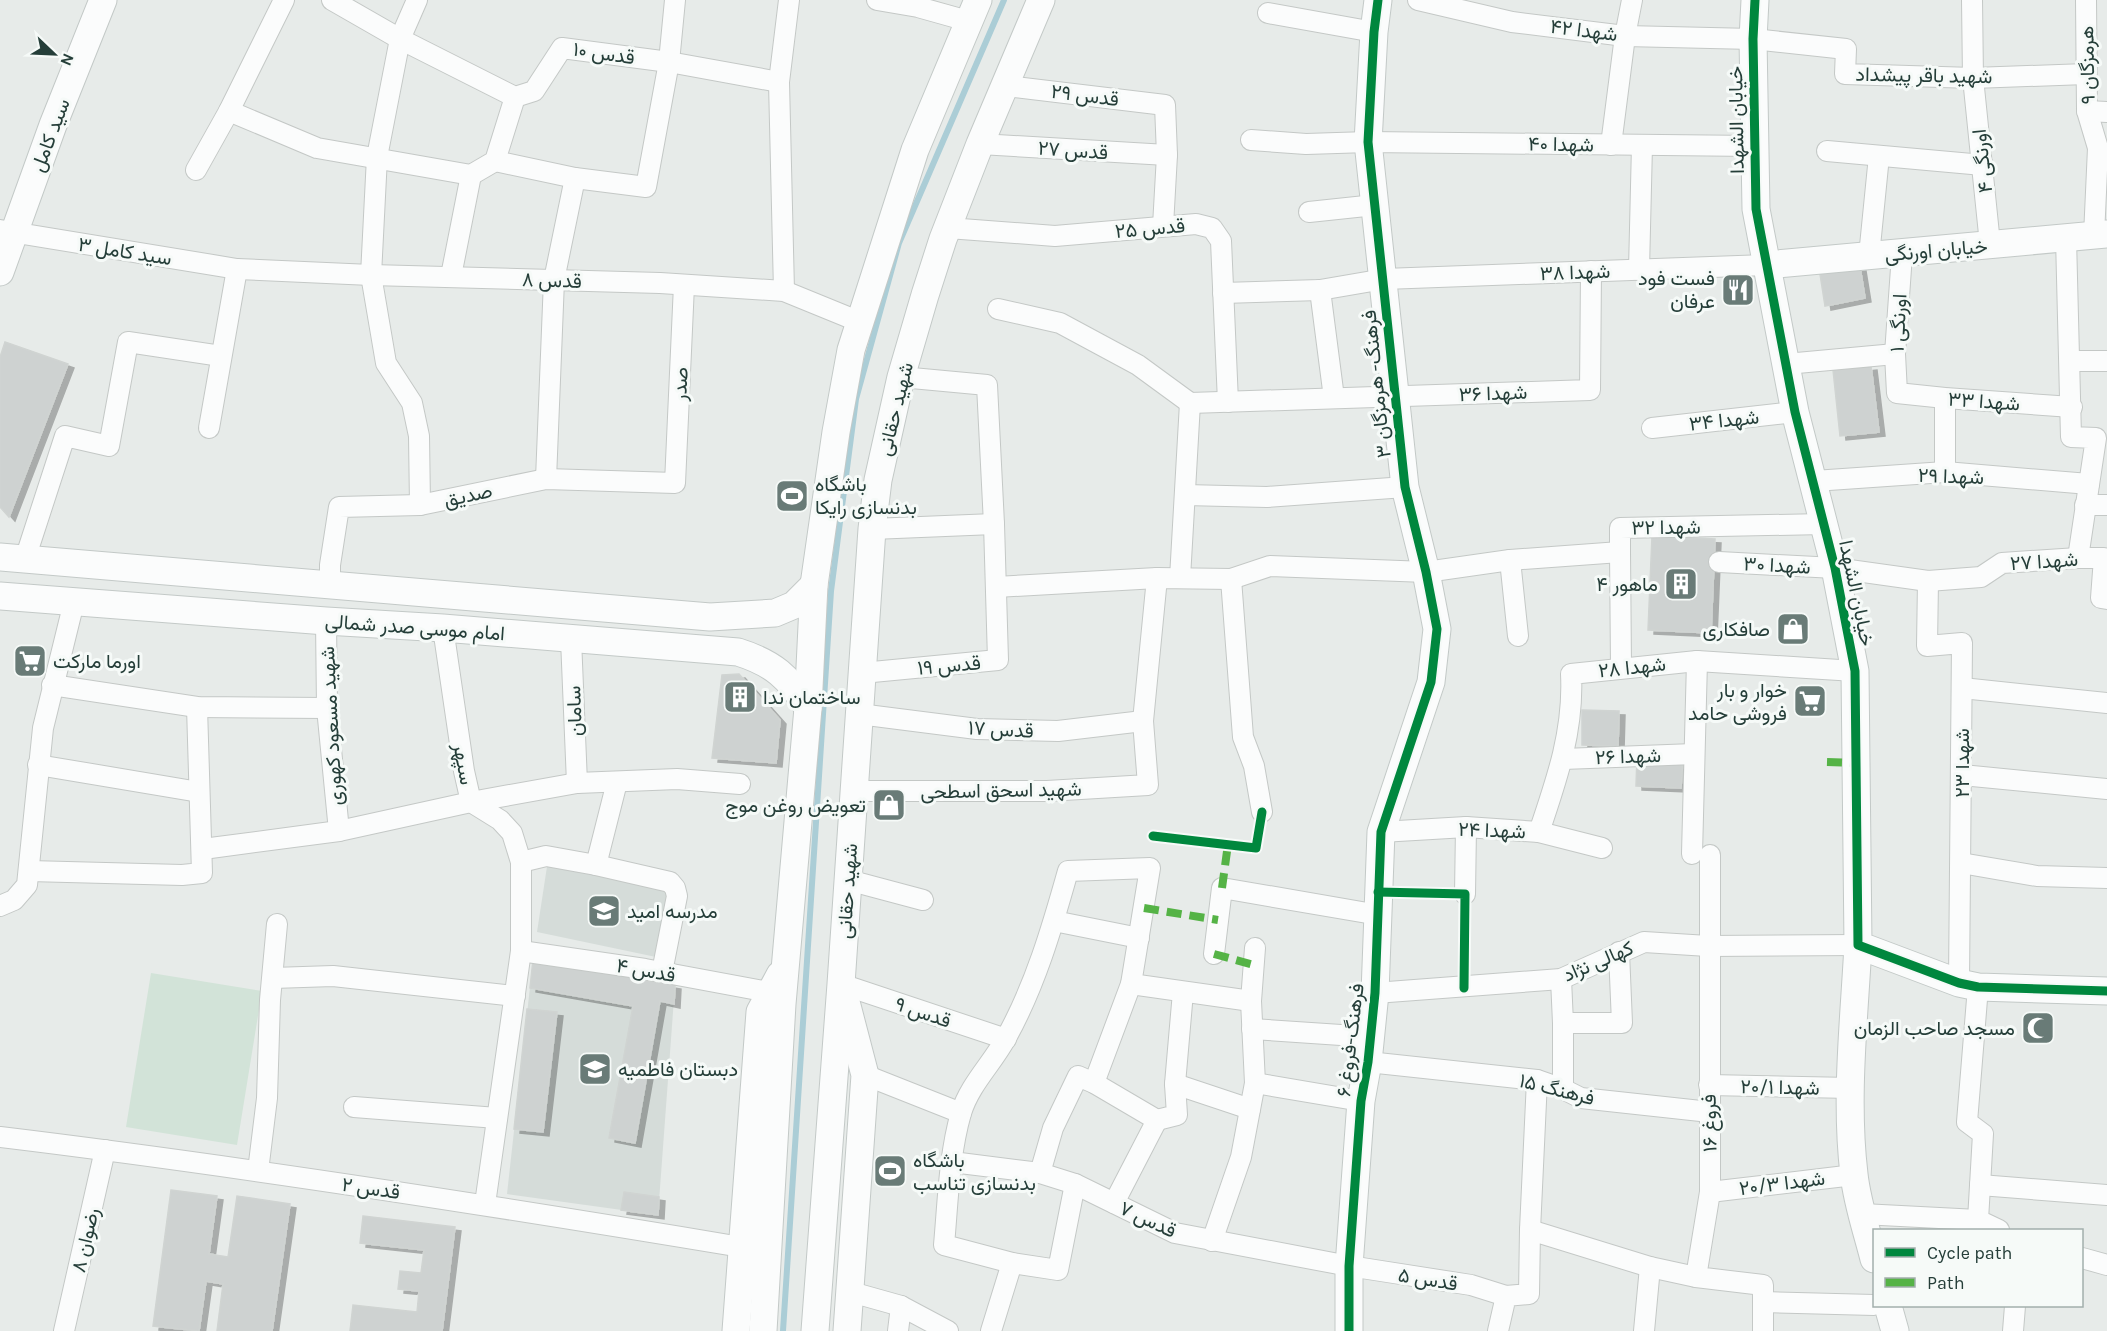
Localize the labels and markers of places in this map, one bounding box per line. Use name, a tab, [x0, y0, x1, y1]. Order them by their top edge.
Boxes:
place label: فست فود عرفان	[1638, 267, 1715, 314]
restaurant icon: فست فود عرفان	[1720, 272, 1756, 308]
place label: باشگاه بدنسازی رایکا	[815, 473, 917, 520]
sports icon: باشگاه بدنسازی رایکا	[774, 478, 810, 514]
building icon: ماهور ۴	[1663, 566, 1699, 602]
place label: ماهور ۴	[1596, 573, 1658, 597]
shop icon: صافکاری	[1775, 611, 1811, 647]
place label: صافکاری	[1702, 618, 1770, 642]
supermarket icon: اورما مارکت	[12, 643, 48, 679]
place label: اورما مارکت	[53, 650, 141, 674]
building icon: ساختمان ندا	[722, 679, 758, 715]
place label: خوار و بار فروشی حامد	[1688, 679, 1787, 726]
supermarket icon: خوار و بار فروشی حامد	[1792, 683, 1828, 719]
place label: ساختمان ندا	[763, 686, 861, 709]
shop icon: تعویض روغن موج	[871, 787, 907, 823]
place label: تعویض روغن موج	[725, 794, 866, 819]
school or university icon: مدرسه امید	[586, 893, 622, 929]
place label: مدرسه امید	[627, 900, 718, 924]
mosque icon: مسجد صاحب الزمان	[2020, 1010, 2056, 1046]
place label: مسجد صاحب الزمان	[1854, 1017, 2015, 1041]
school or university icon: دبستان فاطمیه	[577, 1051, 613, 1087]
place label: دبستان فاطمیه	[618, 1058, 738, 1081]
place label: باشگاه بدنسازی تناسب	[913, 1149, 1036, 1196]
sports icon: باشگاه بدنسازی تناسب	[872, 1153, 908, 1189]

